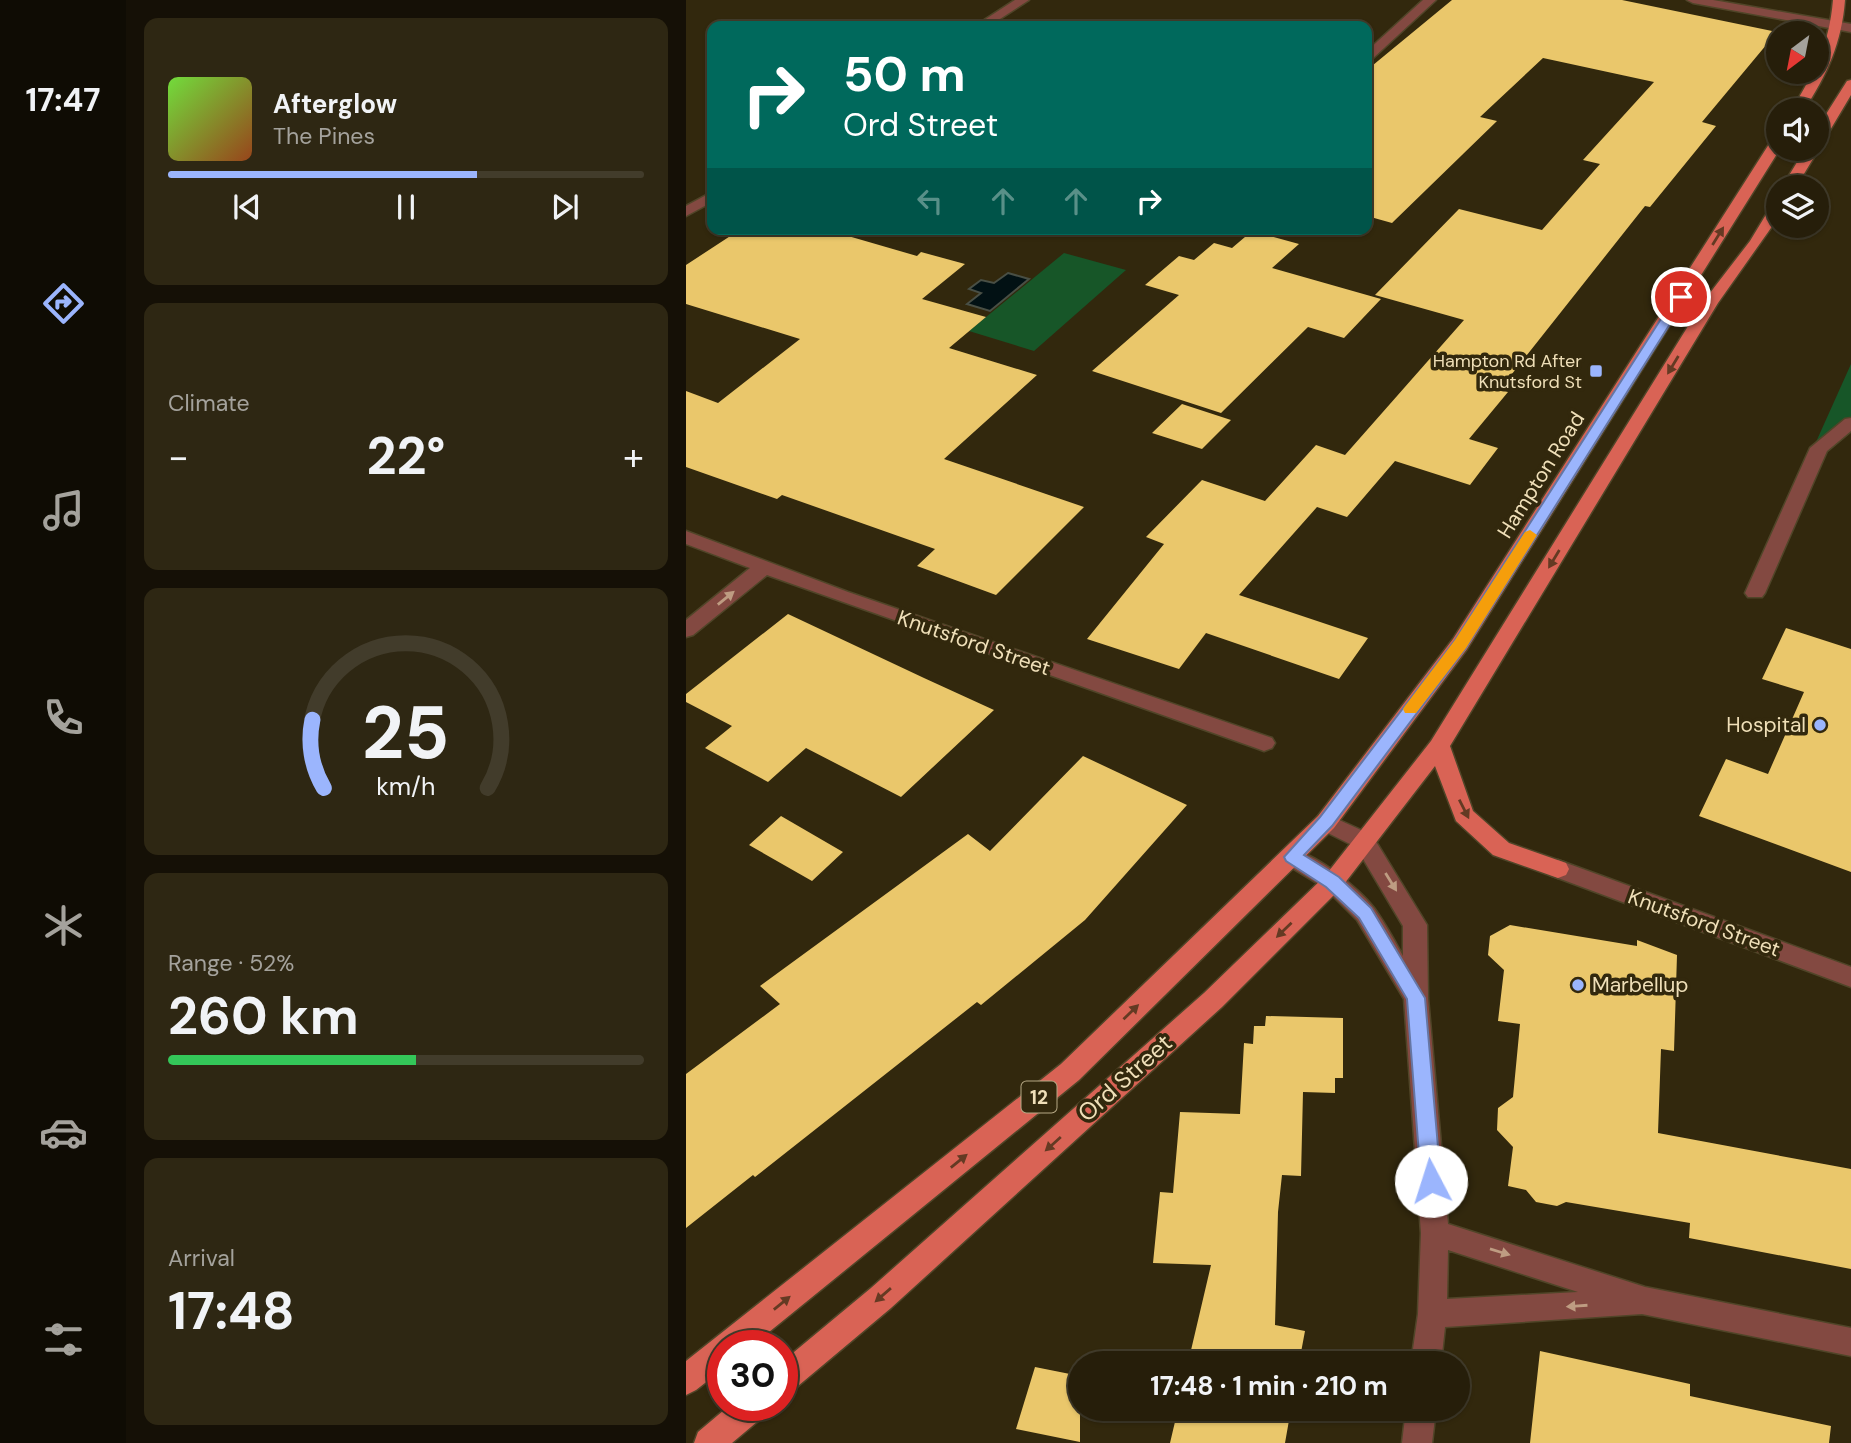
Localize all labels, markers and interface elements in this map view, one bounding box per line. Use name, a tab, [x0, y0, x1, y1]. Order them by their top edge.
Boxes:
north arrow	[1766, 21, 1829, 84]
map controls	[1766, 21, 1829, 238]
text: 50 m	[843, 42, 966, 106]
icon: right	[728, 49, 819, 140]
text: 17:47	[26, 79, 100, 121]
text: Afterglow	[273, 87, 397, 121]
button: sound	[1766, 98, 1829, 161]
text: Ord Street	[843, 104, 998, 146]
text: The Pines	[273, 121, 375, 151]
button: layers	[1766, 175, 1829, 238]
icon: left	[911, 182, 949, 220]
icon: ahead	[984, 182, 1022, 220]
icon: ahead	[1057, 182, 1095, 220]
icon: right	[1130, 182, 1168, 220]
icon: previous	[228, 188, 266, 226]
icon: pause	[387, 188, 425, 226]
icon: next	[546, 188, 584, 226]
one-way arrow	[1712, 227, 1725, 246]
pin	[1651, 267, 1711, 327]
icon: arrive	[1662, 278, 1700, 316]
icon: directions	[39, 279, 88, 328]
place label: Hampton Rd After Knutsford St	[1433, 349, 1582, 394]
one-way arrow	[1666, 355, 1679, 374]
marker: Hampton Rd After Knutsford St	[1588, 363, 1604, 379]
text: Climate	[168, 388, 250, 418]
street label: Hampton Road	[1491, 406, 1591, 544]
text: 22°	[367, 422, 445, 490]
text: −	[168, 432, 189, 482]
text: +	[623, 432, 644, 482]
icon: music	[39, 486, 88, 535]
one-way arrow	[1548, 549, 1560, 568]
one-way arrow	[717, 591, 734, 606]
street label: Knutsford Street	[894, 604, 1054, 682]
text: 25	[362, 686, 450, 781]
icon: phone	[39, 693, 88, 742]
place label: Hospital	[1726, 711, 1806, 739]
marker: Hospital	[1812, 717, 1828, 733]
text: km/h	[376, 769, 436, 802]
one-way arrow	[1457, 800, 1469, 820]
one-way arrow	[1384, 873, 1397, 892]
street label: Knutsford Street	[1624, 882, 1784, 964]
icon: climate	[39, 901, 88, 950]
one-way arrow	[1276, 921, 1293, 937]
text: Range · 52%	[168, 948, 294, 978]
place label: Marbellup	[1592, 971, 1688, 999]
marker: Marbellup	[1570, 977, 1586, 993]
text: 260 km	[168, 982, 359, 1050]
one-way arrow	[1123, 1004, 1140, 1021]
street label: Ord Street	[1071, 1027, 1178, 1128]
road number: 12	[1022, 1082, 1056, 1112]
icon: car	[39, 1108, 88, 1157]
one-way arrow	[1044, 1135, 1061, 1151]
position arrow	[1394, 1144, 1468, 1218]
one-way arrow	[950, 1153, 968, 1168]
text: Arrival	[168, 1243, 235, 1273]
one-way arrow	[1490, 1248, 1511, 1258]
text: 17:48	[168, 1277, 295, 1345]
one-way arrow	[875, 1287, 892, 1303]
one-way arrow	[773, 1296, 790, 1311]
one-way arrow	[1566, 1301, 1588, 1312]
icon: filters	[39, 1315, 88, 1364]
speed limit sign: 30	[707, 1330, 798, 1421]
text: 17:48 · 1 min · 210 m	[1150, 1369, 1388, 1403]

